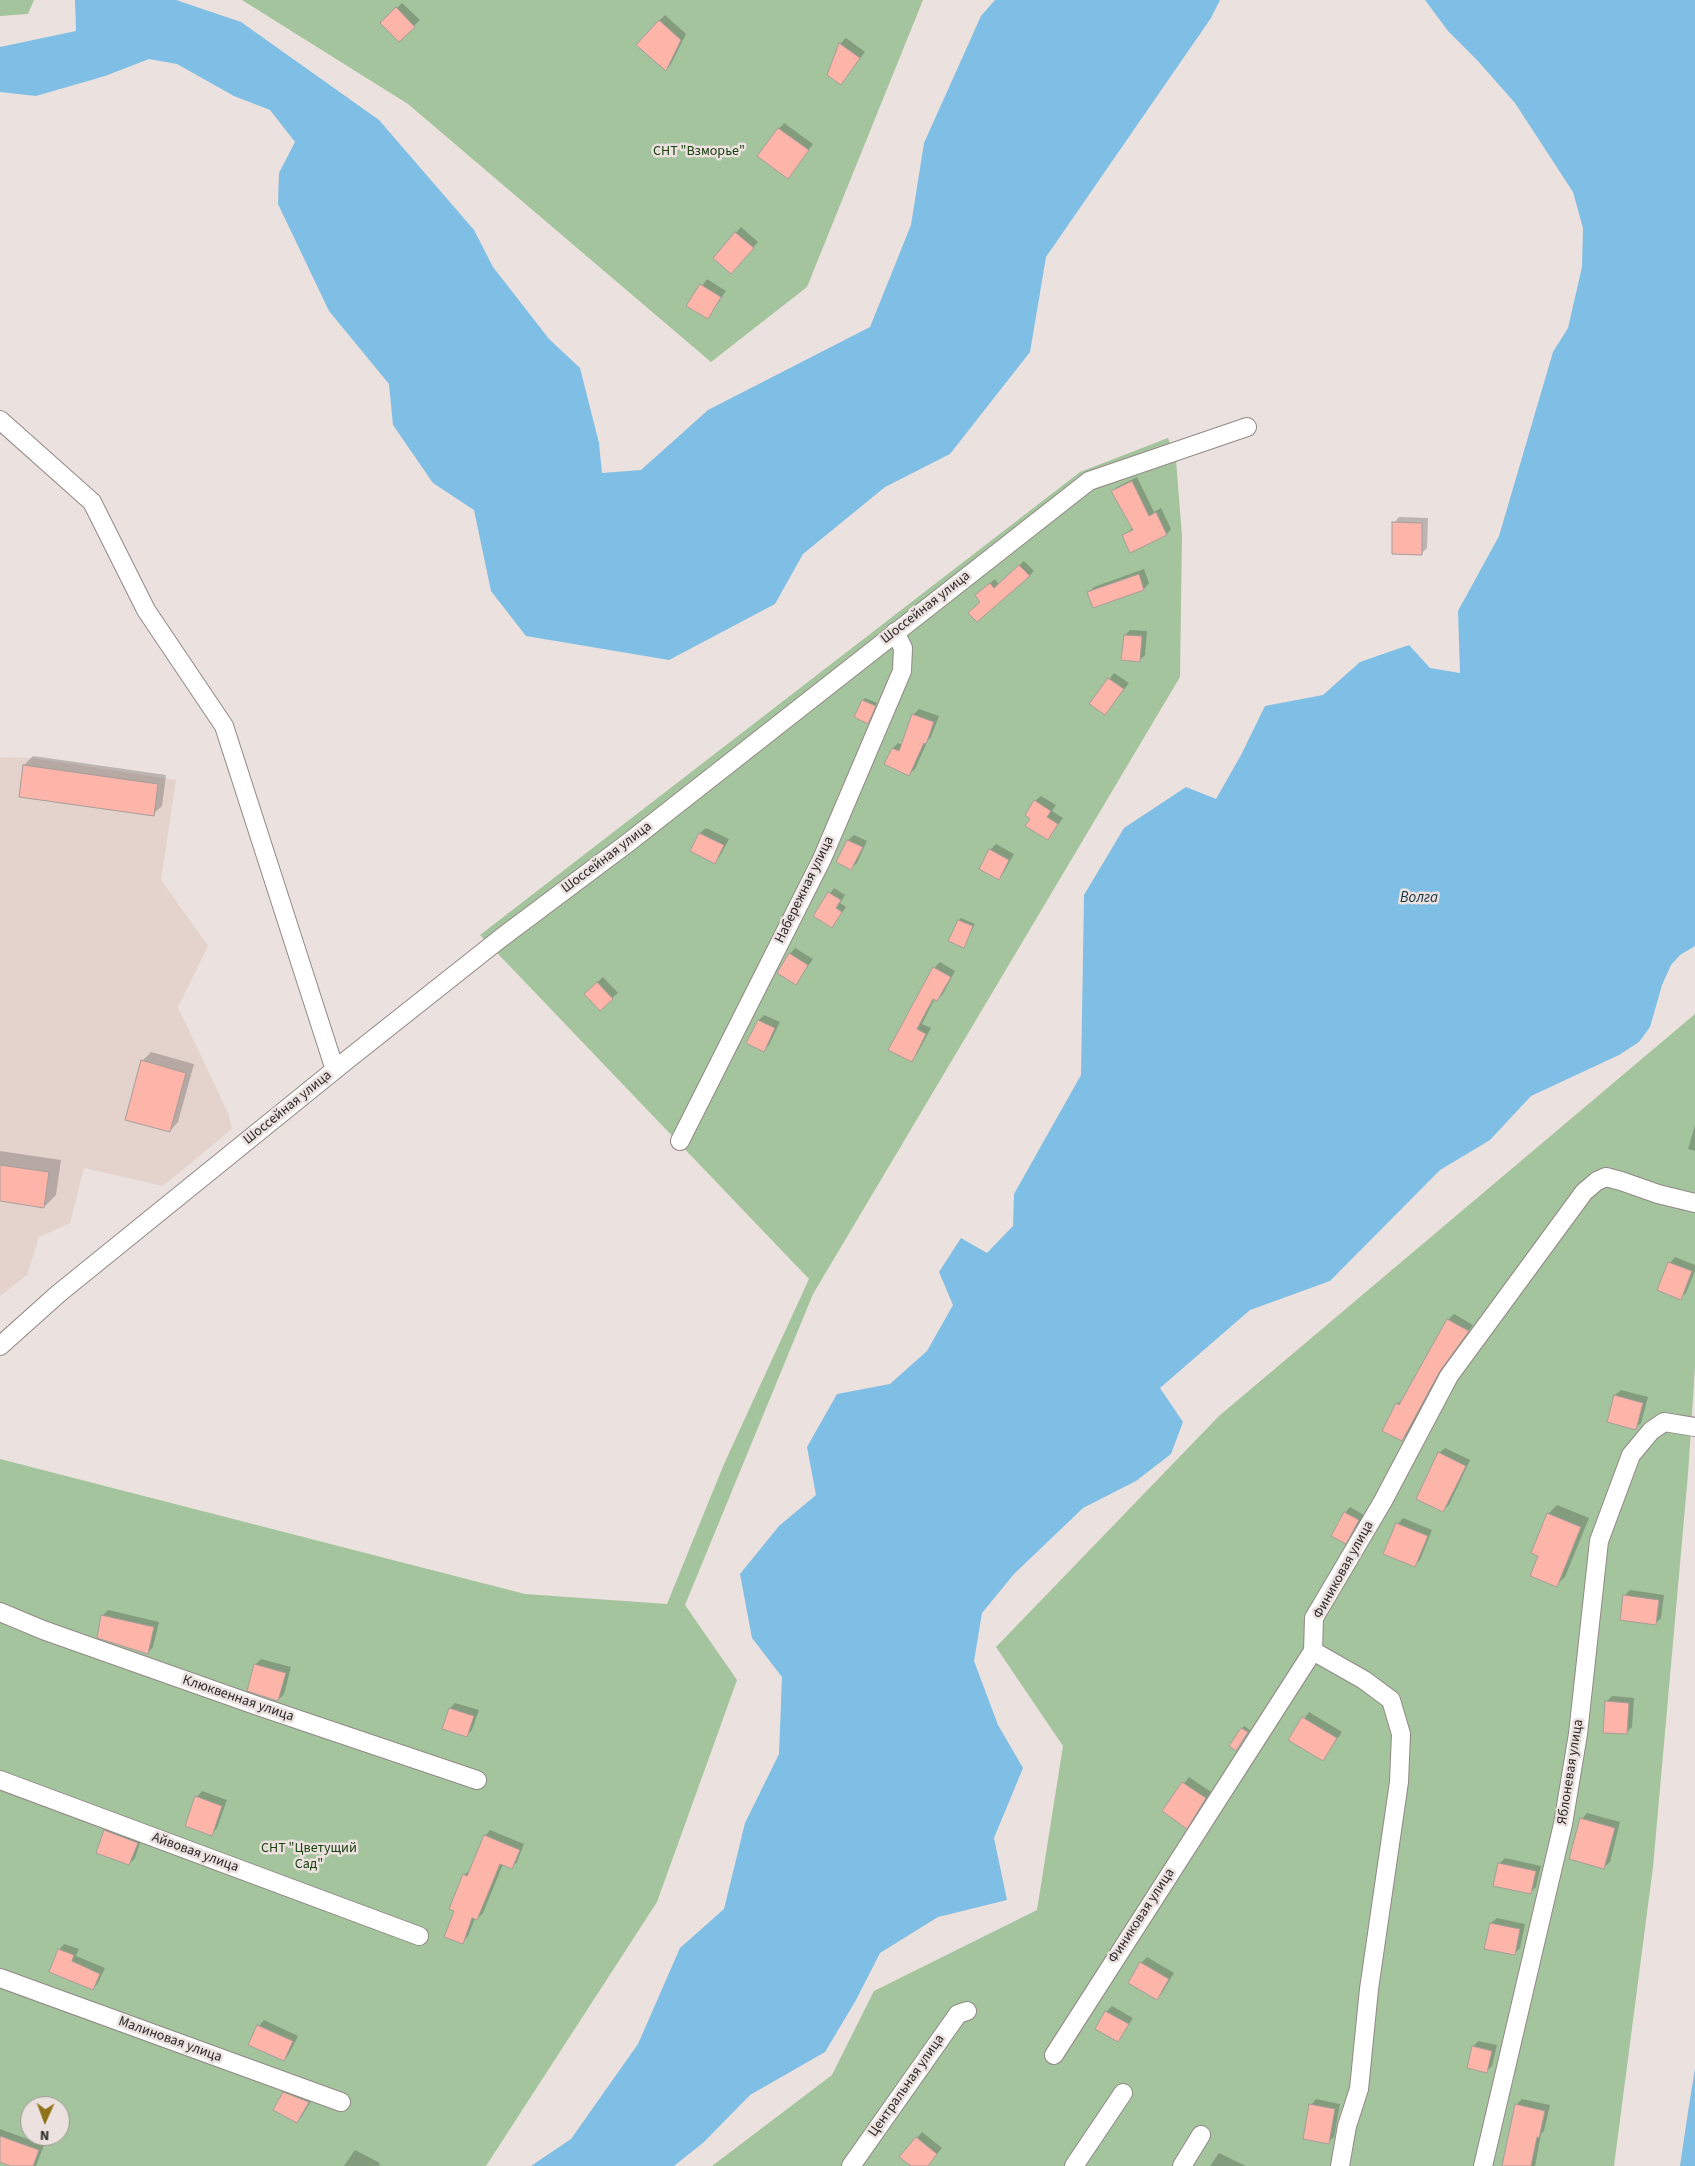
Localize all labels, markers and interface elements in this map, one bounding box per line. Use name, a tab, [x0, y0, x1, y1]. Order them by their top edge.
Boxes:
park label: СНТ "Взморье"	[653, 144, 745, 160]
street label: Шоссейная улица	[878, 568, 974, 648]
street label: Шоссейная улица	[559, 819, 655, 897]
street label: Набережная улица	[772, 834, 838, 946]
water label: Волга	[1400, 890, 1438, 908]
street label: Шоссейная улица	[241, 1067, 335, 1149]
street label: Финиковая улица	[1310, 1518, 1378, 1622]
street label: Клюквенная улица	[180, 1672, 296, 1726]
street label: Яблоневая улица	[1554, 1718, 1588, 1826]
street label: Айвовая улица	[149, 1830, 241, 1876]
park label: СНТ "Цветущий Сад"	[261, 1841, 357, 1874]
street label: Финиковая улица	[1105, 1866, 1179, 1966]
street label: Малиновая улица	[116, 2013, 224, 2067]
street label: Центральная улица	[865, 2032, 949, 2140]
north arrow	[20, 2096, 70, 2146]
text: N	[40, 2125, 50, 2145]

